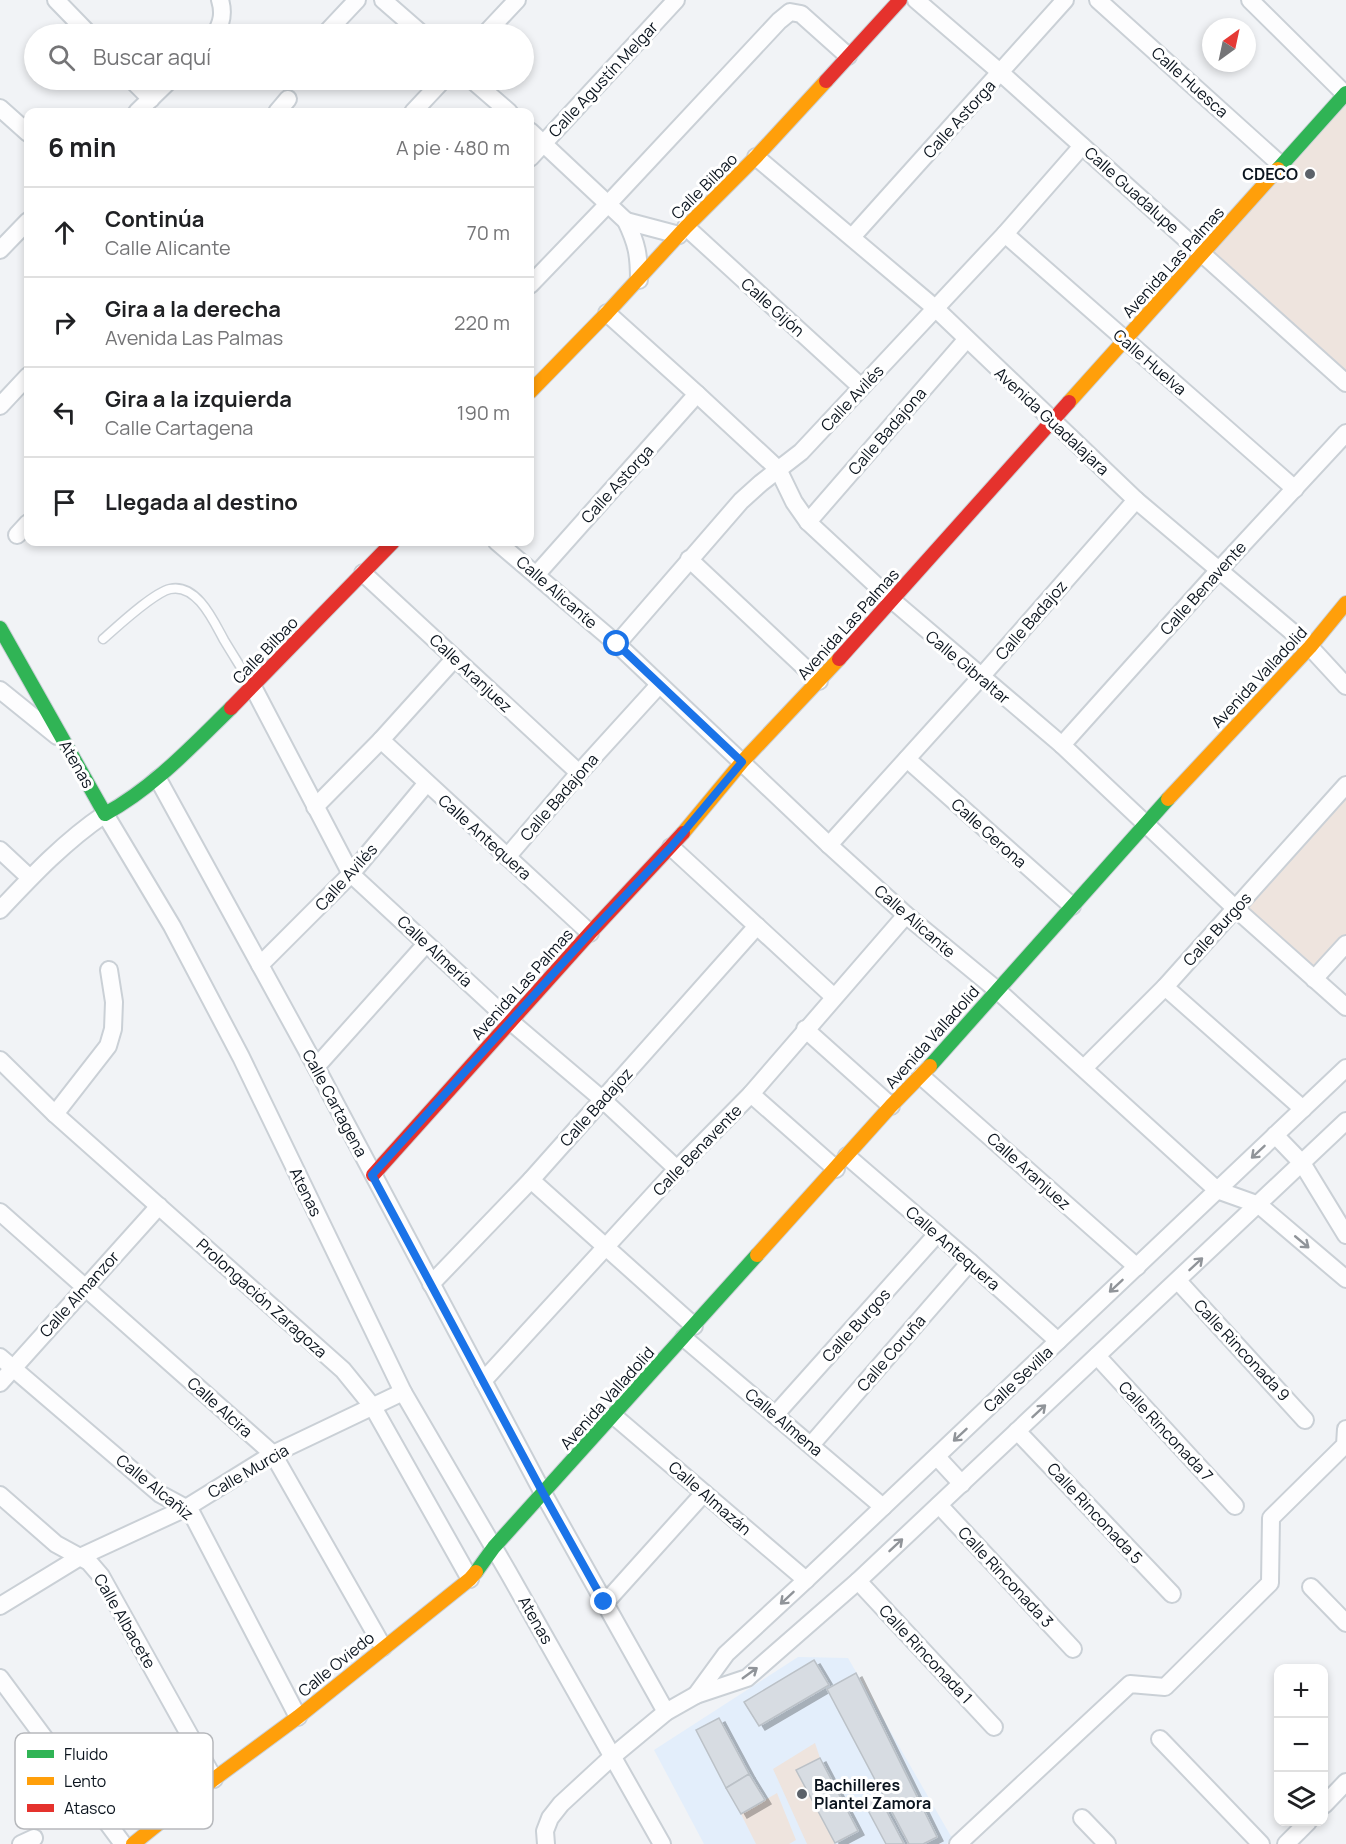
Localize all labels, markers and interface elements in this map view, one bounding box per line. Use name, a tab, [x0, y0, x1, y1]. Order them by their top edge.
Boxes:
street label: Calle Agustín Melgar	[543, 16, 663, 142]
north arrow	[1202, 18, 1256, 72]
search box	[24, 24, 534, 90]
icon: search	[45, 41, 78, 74]
text: Buscar aquí	[93, 42, 211, 72]
street label: Calle Huesca	[1147, 42, 1233, 122]
street label: Calle Astorga	[918, 75, 1000, 163]
text: 6 min	[48, 129, 116, 165]
text: A pie · 480 m	[396, 134, 510, 161]
street label: Calle Guadalupe	[1080, 142, 1184, 238]
street label: Calle Bilbao	[666, 148, 742, 224]
place label: CDECO	[1242, 163, 1298, 185]
marker: CDECO	[1303, 167, 1317, 181]
street label: Avenida Las Palmas	[1117, 202, 1229, 322]
text: Continúa	[105, 204, 205, 234]
icon: ahead	[48, 216, 81, 249]
text: 70 m	[467, 219, 510, 246]
text: Calle Alicante	[105, 234, 231, 261]
street label: Calle Gijón	[737, 273, 809, 341]
text: Gira a la derecha	[105, 294, 281, 324]
icon: right	[48, 306, 81, 339]
text: 220 m	[454, 309, 510, 336]
text: Avenida Las Palmas	[105, 324, 283, 351]
street label: Calle Huelva	[1109, 324, 1191, 400]
street label: Calle Avilés	[816, 360, 888, 436]
street label: Avenida Guadalajara	[990, 362, 1114, 480]
street label: Calle Badajona	[843, 383, 931, 479]
text: Gira a la izquierda	[105, 384, 292, 414]
icon: left	[48, 396, 81, 429]
text: 190 m	[457, 399, 510, 426]
text: Calle Cartagena	[105, 414, 253, 441]
street label: Calle Astorga	[576, 440, 658, 528]
icon: arrive	[48, 486, 81, 519]
text: Llegada al destino	[105, 487, 298, 517]
street label: Calle Benavente	[1155, 536, 1251, 640]
street label: Calle Alicante	[512, 551, 602, 633]
street label: Avenida Las Palmas	[792, 564, 904, 684]
street label: Calle Badajoz	[990, 575, 1072, 665]
street label: Calle Bilbao	[227, 612, 303, 688]
street label: Avenida Valladolid	[1206, 621, 1312, 733]
street label: Calle Gibraltar	[921, 625, 1015, 709]
street label: Calle Aranjuez	[425, 629, 517, 717]
route start	[603, 630, 629, 656]
street label: Atenas	[55, 736, 99, 792]
street label: Calle Badajona	[515, 749, 603, 845]
street label: Calle Antequera	[434, 789, 536, 885]
street label: Calle Gerona	[947, 793, 1031, 873]
street label: Calle Avilés	[310, 839, 382, 915]
street label: Calle Alicante	[870, 880, 960, 962]
street label: Calle Burgos	[1178, 887, 1256, 971]
street label: Calle Almería	[393, 910, 477, 992]
street label: Avenida Las Palmas	[466, 924, 578, 1044]
street label: Avenida Valladolid	[880, 981, 984, 1093]
street label: Calle Cartagena	[297, 1045, 373, 1161]
street label: Calle Badajoz	[555, 1063, 637, 1151]
street label: Calle Benavente	[648, 1099, 746, 1201]
street label: Calle Aranjuez	[982, 1127, 1076, 1215]
one-way arrow	[1250, 1145, 1265, 1159]
street label: Atenas	[285, 1164, 327, 1220]
street label: Calle Antequera	[901, 1201, 1005, 1295]
street label: Prolongación Zaragoza	[192, 1233, 332, 1363]
one-way arrow	[1294, 1235, 1309, 1249]
street label: Calle Almanzor	[34, 1246, 124, 1342]
one-way arrow	[1188, 1257, 1203, 1271]
one-way arrow	[1109, 1279, 1124, 1293]
street label: Calle Burgos	[817, 1283, 895, 1367]
street label: Calle Rinconada 9	[1189, 1294, 1295, 1406]
street label: Calle Coruña	[852, 1310, 930, 1396]
street label: Calle Sevilla	[979, 1341, 1057, 1417]
street label: Avenida Valladolid	[555, 1342, 659, 1454]
street label: Calle Alcira	[183, 1372, 257, 1442]
street label: Calle Rinconada 7	[1114, 1376, 1218, 1486]
street label: Calle Almena	[740, 1383, 828, 1461]
one-way arrow	[1031, 1404, 1046, 1419]
one-way arrow	[952, 1427, 967, 1442]
street label: Calle Murcia	[203, 1439, 293, 1503]
street label: Calle Alcañiz	[112, 1449, 198, 1525]
street label: Calle Almazán	[664, 1456, 756, 1540]
street label: Calle Rinconada 5	[1042, 1458, 1148, 1568]
street label: Calle Rinconada 3	[953, 1522, 1059, 1632]
one-way arrow	[889, 1538, 904, 1552]
street label: Calle Albacete	[89, 1570, 161, 1672]
route end	[590, 1588, 616, 1614]
one-way arrow	[780, 1590, 795, 1605]
street label: Atenas	[514, 1592, 558, 1648]
street label: Calle Rinconada 1	[874, 1600, 978, 1708]
street label: Calle Oviedo	[293, 1626, 379, 1702]
map controls	[1274, 1664, 1328, 1826]
button: +	[1274, 1664, 1328, 1718]
one-way arrow	[742, 1667, 758, 1680]
button: −	[1274, 1718, 1328, 1772]
legend	[15, 1733, 213, 1829]
text: Fluido	[64, 1743, 108, 1765]
text: Lento	[64, 1770, 106, 1792]
button: layers	[1274, 1772, 1328, 1826]
place label: Bachilleres Plantel Zamora	[814, 1774, 931, 1814]
marker: Bachilleres Plantel Zamora	[795, 1787, 809, 1801]
text: Atasco	[64, 1797, 116, 1819]

